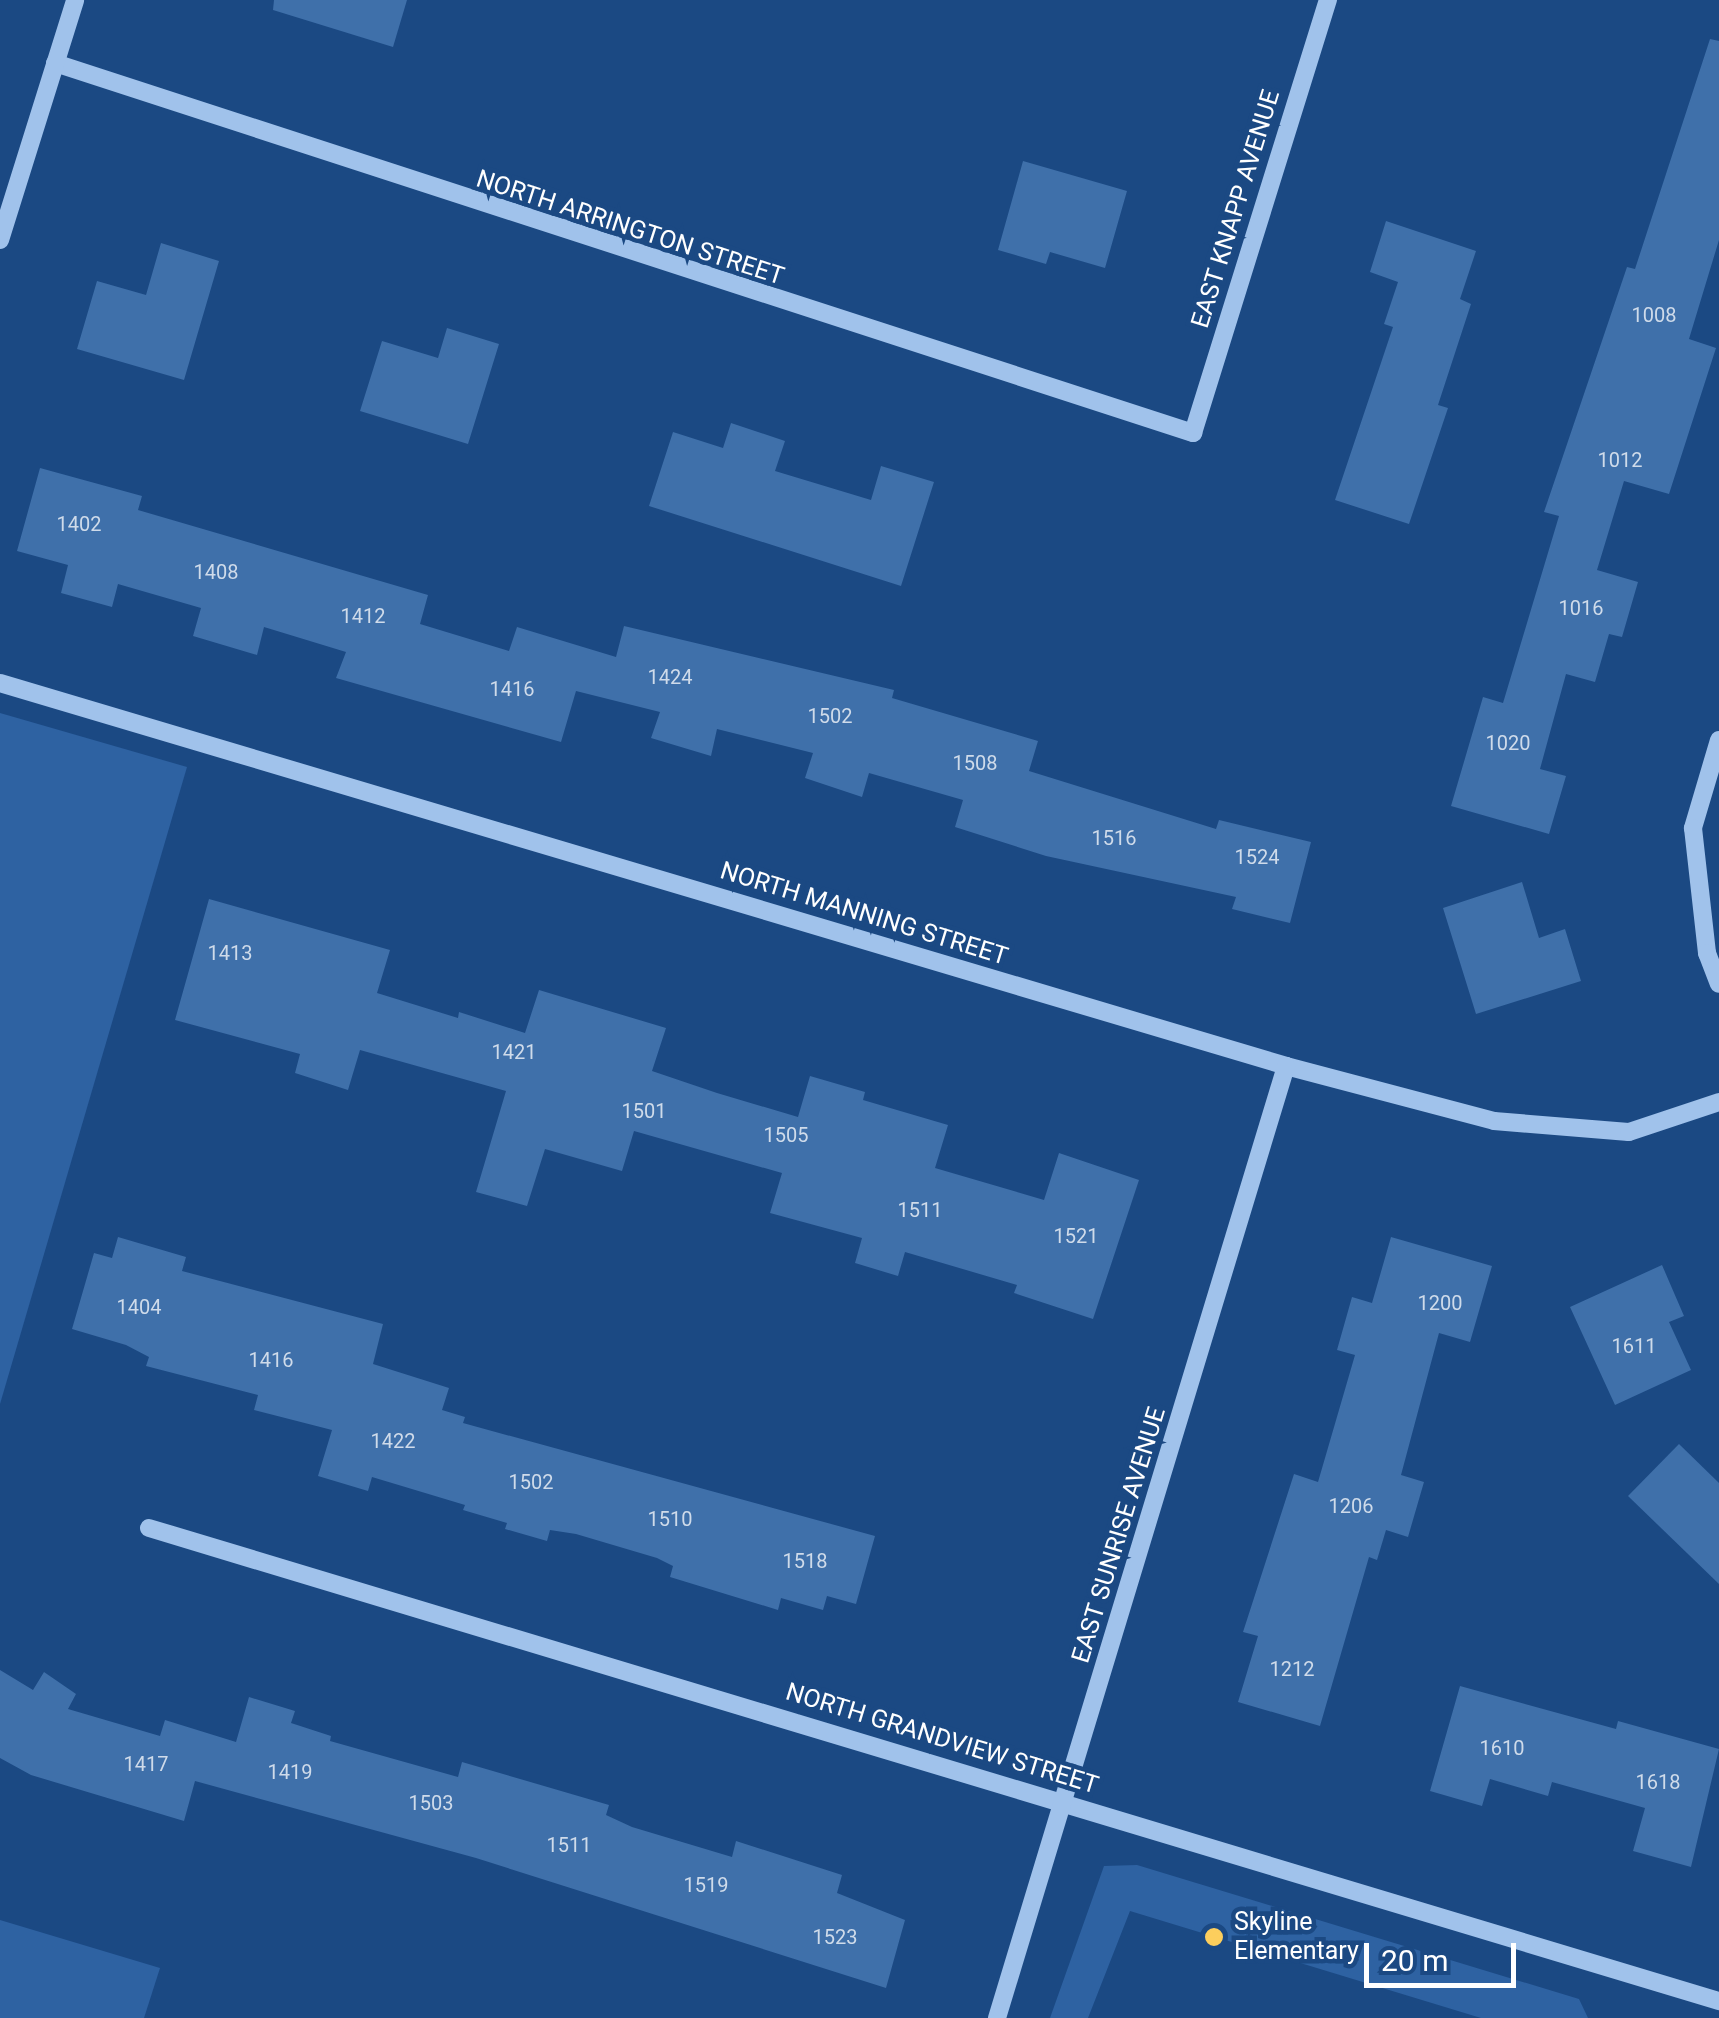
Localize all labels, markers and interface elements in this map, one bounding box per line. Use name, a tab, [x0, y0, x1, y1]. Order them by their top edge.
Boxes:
street label: EAST KNAPP AVENUE	[1185, 86, 1287, 332]
street label: NORTH ARRINGTON STREET	[472, 164, 788, 292]
house number: 1008	[1632, 303, 1676, 327]
house number: 1012	[1598, 448, 1642, 472]
house number: 1402	[57, 512, 101, 536]
house number: 1408	[194, 560, 238, 584]
house number: 1016	[1559, 596, 1603, 620]
house number: 1412	[341, 604, 385, 628]
house number: 1424	[648, 665, 692, 689]
house number: 1416	[490, 677, 534, 701]
house number: 1502	[808, 704, 852, 728]
house number: 1020	[1486, 731, 1530, 755]
house number: 1508	[953, 751, 997, 775]
house number: 1516	[1092, 826, 1136, 850]
house number: 1524	[1235, 845, 1279, 869]
street label: NORTH MANNING STREET	[717, 856, 1011, 972]
house number: 1413	[208, 941, 252, 965]
house number: 1421	[492, 1040, 536, 1064]
house number: 1501	[622, 1099, 666, 1123]
house number: 1505	[764, 1123, 808, 1147]
house number: 1511	[898, 1198, 942, 1222]
house number: 1521	[1054, 1224, 1098, 1248]
house number: 1200	[1418, 1291, 1462, 1315]
house number: 1404	[117, 1295, 161, 1319]
house number: 1611	[1612, 1334, 1656, 1358]
house number: 1416	[249, 1348, 293, 1372]
street label: EAST SUNRISE AVENUE	[1066, 1403, 1172, 1667]
house number: 1422	[371, 1429, 415, 1453]
house number: 1502	[509, 1470, 553, 1494]
house number: 1206	[1329, 1494, 1373, 1518]
house number: 1510	[648, 1507, 692, 1531]
house number: 1518	[783, 1549, 827, 1573]
house number: 1212	[1270, 1657, 1314, 1681]
street label: NORTH GRANDVIEW STREET	[782, 1677, 1102, 1801]
house number: 1610	[1480, 1736, 1524, 1760]
house number: 1417	[124, 1752, 168, 1776]
house number: 1419	[268, 1760, 312, 1784]
house number: 1618	[1636, 1770, 1680, 1794]
house number: 1503	[409, 1791, 453, 1815]
house number: 1511	[547, 1833, 591, 1857]
house number: 1519	[684, 1873, 728, 1897]
place label: Skyline Elementary	[1234, 1908, 1359, 1967]
scale bar	[1369, 1923, 1522, 1985]
house number: 1523	[813, 1925, 857, 1949]
marker: Skyline Elementary	[1203, 1926, 1225, 1948]
text: 20 m	[1381, 1943, 1448, 1978]

